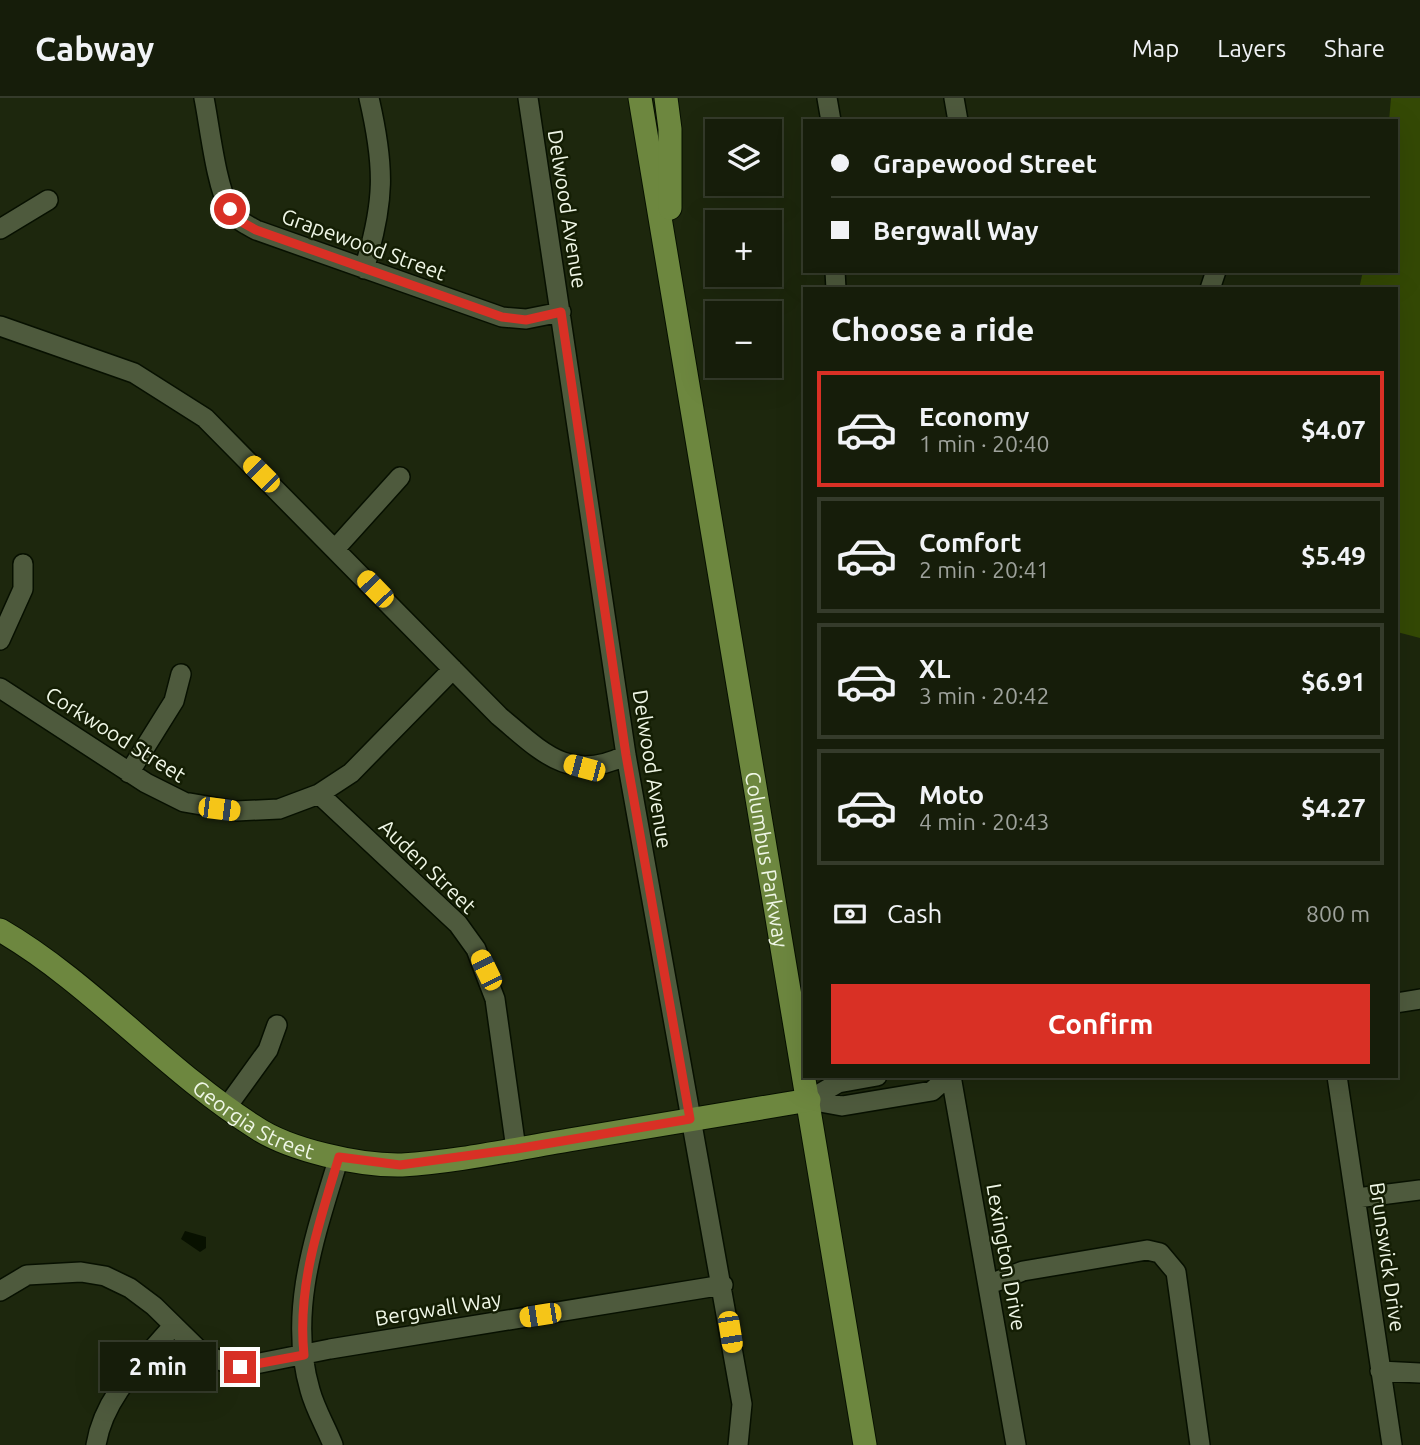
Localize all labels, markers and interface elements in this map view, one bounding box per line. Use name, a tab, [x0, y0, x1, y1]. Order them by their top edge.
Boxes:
text: Cabway	[35, 30, 154, 67]
text: Map	[1132, 35, 1179, 62]
text: Layers	[1217, 35, 1286, 62]
text: Share	[1324, 35, 1385, 62]
map controls	[705, 119, 782, 378]
button: layers	[705, 119, 782, 196]
street label: Delwood Avenue	[544, 128, 592, 290]
text: Grapewood Street	[873, 149, 1097, 178]
route start	[214, 193, 246, 225]
street label: Grapewood Street	[279, 203, 449, 285]
button: +	[705, 210, 782, 287]
text: Bergwall Way	[873, 216, 1038, 245]
button: −	[705, 301, 782, 378]
text: Choose a ride	[831, 311, 1034, 347]
icon: car	[835, 398, 898, 461]
text: Economy	[919, 402, 1029, 431]
text: $4.07	[1301, 415, 1366, 444]
text: 1 min · 20:40	[919, 431, 1050, 456]
car	[239, 452, 284, 496]
icon: car	[835, 524, 898, 587]
text: Comfort	[919, 528, 1022, 557]
text: $5.49	[1301, 541, 1366, 570]
text: 2 min · 20:41	[919, 557, 1050, 582]
car	[353, 567, 398, 611]
icon: car	[835, 650, 898, 713]
text: XL	[919, 654, 950, 683]
text: $6.91	[1301, 667, 1366, 696]
street label: Corkwood Street	[42, 681, 190, 787]
text: 3 min · 20:42	[919, 683, 1050, 708]
street label: Delwood Avenue	[629, 688, 677, 850]
car	[561, 752, 608, 784]
street label: Columbus Parkway	[741, 770, 794, 949]
icon: car	[835, 776, 898, 839]
text: Moto	[919, 780, 984, 809]
text: $4.27	[1301, 793, 1366, 822]
car	[197, 796, 242, 822]
text: 4 min · 20:43	[919, 809, 1050, 834]
street label: Auden Street	[375, 814, 481, 918]
icon: cash	[831, 895, 869, 933]
text: Cash	[887, 899, 942, 928]
text: 800 m	[1306, 901, 1370, 926]
car	[468, 947, 505, 993]
button: Confirm	[831, 984, 1370, 1064]
street label: Georgia Street	[188, 1075, 317, 1163]
street label: Brunswick Drive	[1366, 1181, 1410, 1333]
street label: Lexington Drive	[982, 1182, 1032, 1332]
street label: Bergwall Way	[373, 1286, 503, 1330]
car	[518, 1301, 563, 1329]
car	[717, 1310, 744, 1354]
callout: 2 min	[100, 1342, 216, 1392]
route end	[224, 1351, 256, 1383]
text: 2 min	[129, 1354, 187, 1379]

